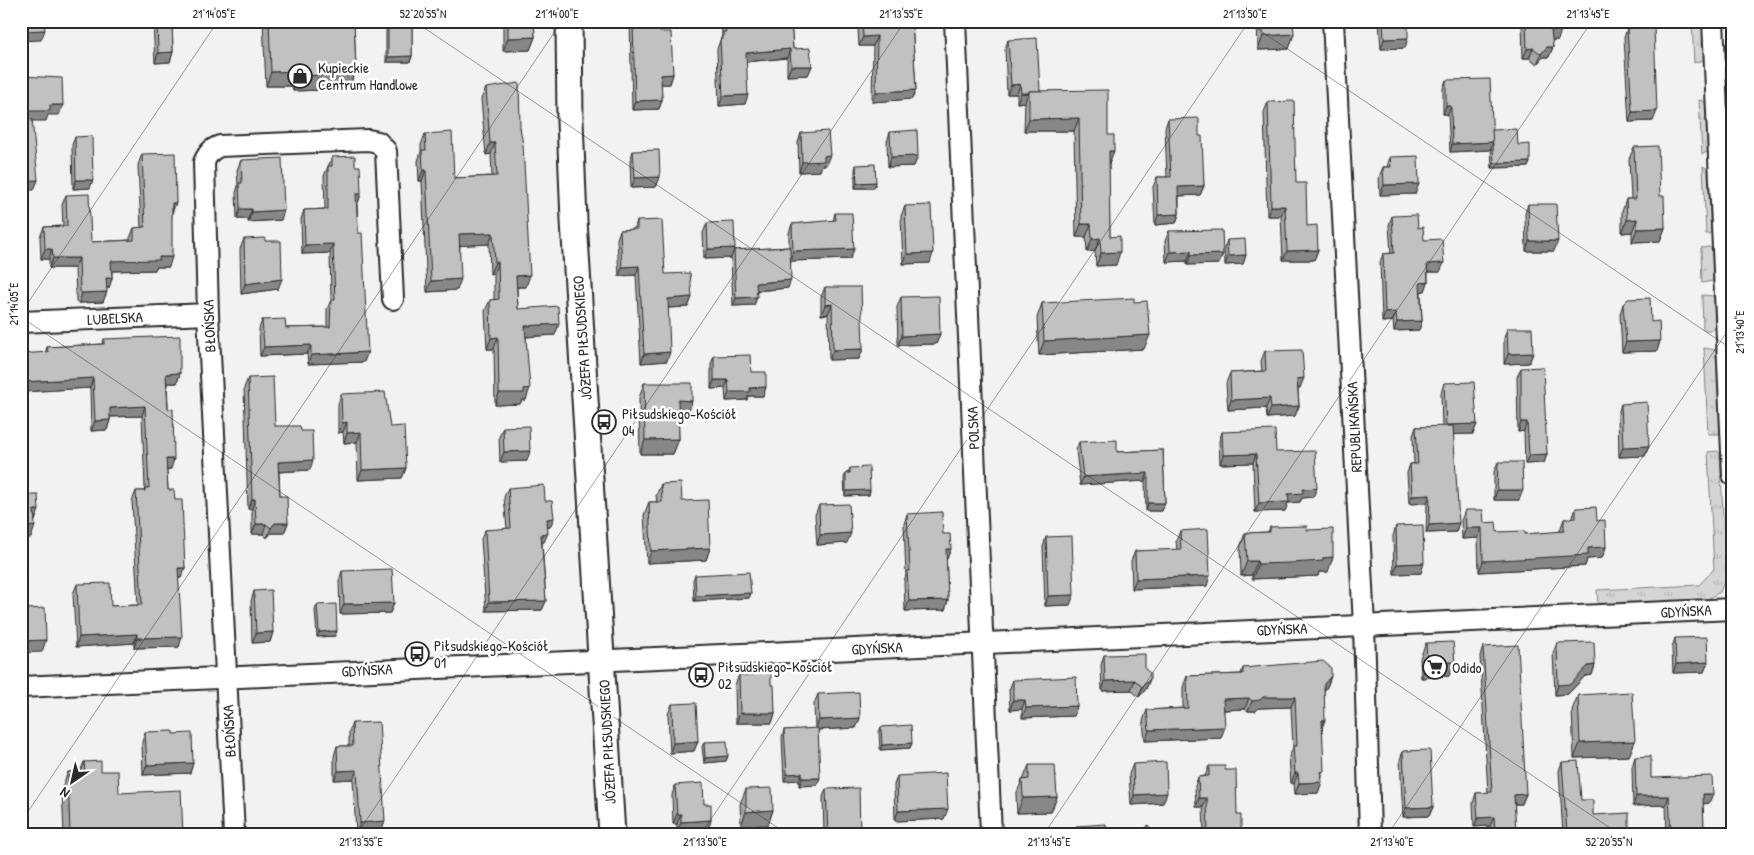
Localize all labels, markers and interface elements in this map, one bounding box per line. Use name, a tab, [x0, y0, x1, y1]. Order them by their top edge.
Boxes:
text: 21°14'05"E	[193, 5, 236, 22]
text: 52°20'55"N	[400, 5, 446, 22]
text: 21°14'00"E	[535, 5, 579, 22]
text: 21°13'55"E	[879, 5, 923, 22]
text: 21°13'50"E	[1223, 5, 1268, 22]
text: 21°13'45"E	[1567, 5, 1610, 22]
place label: Kupieckie Centrum Handlowe	[318, 57, 418, 95]
shop icon: Kupieckie Centrum Handlowe	[287, 63, 313, 89]
street label: JÓZEFA PIŁSUDSKIEGO	[567, 275, 597, 401]
text: 21°14'05"E	[5, 282, 22, 325]
street label: BŁOŃSKA	[198, 299, 220, 353]
street label: LUBELSKA	[87, 306, 144, 330]
text: 21°13'40"E	[1731, 310, 1748, 354]
street label: REPUBLIKAŃSKA	[1341, 380, 1367, 473]
place label: Piłsudskiego-Kościół 04	[622, 403, 737, 441]
street label: POLSKA	[961, 405, 985, 450]
bus stop icon: Piłsudskiego-Kościół 04	[591, 409, 617, 435]
street label: GDYŃSKA	[1660, 599, 1713, 623]
street label: GDYŃSKA	[1256, 618, 1309, 640]
place label: Piłsudskiego-Kościół 01	[434, 635, 549, 673]
street label: GDYŃSKA	[851, 636, 904, 660]
bus stop icon: Piłsudskiego-Kościół 01	[404, 641, 430, 667]
supermarket icon: Odido	[1422, 654, 1448, 680]
place label: Piłsudskiego-Kościół 02	[718, 656, 833, 694]
place label: Odido	[1452, 657, 1481, 678]
street label: GDYŃSKA	[341, 658, 394, 682]
bus stop icon: Piłsudskiego-Kościół 02	[688, 662, 714, 688]
street label: JÓZEFA PIŁSUDSKIEGO	[593, 679, 621, 805]
street label: BŁOŃSKA	[217, 703, 241, 758]
north arrow	[48, 758, 98, 808]
text: N	[56, 783, 73, 803]
text: 21°13'55"E	[339, 833, 383, 850]
text: 21°13'50"E	[683, 833, 728, 850]
text: 21°13'45"E	[1028, 833, 1071, 850]
text: 21°13'40"E	[1370, 833, 1414, 850]
text: 52°20'55"N	[1586, 833, 1632, 850]

